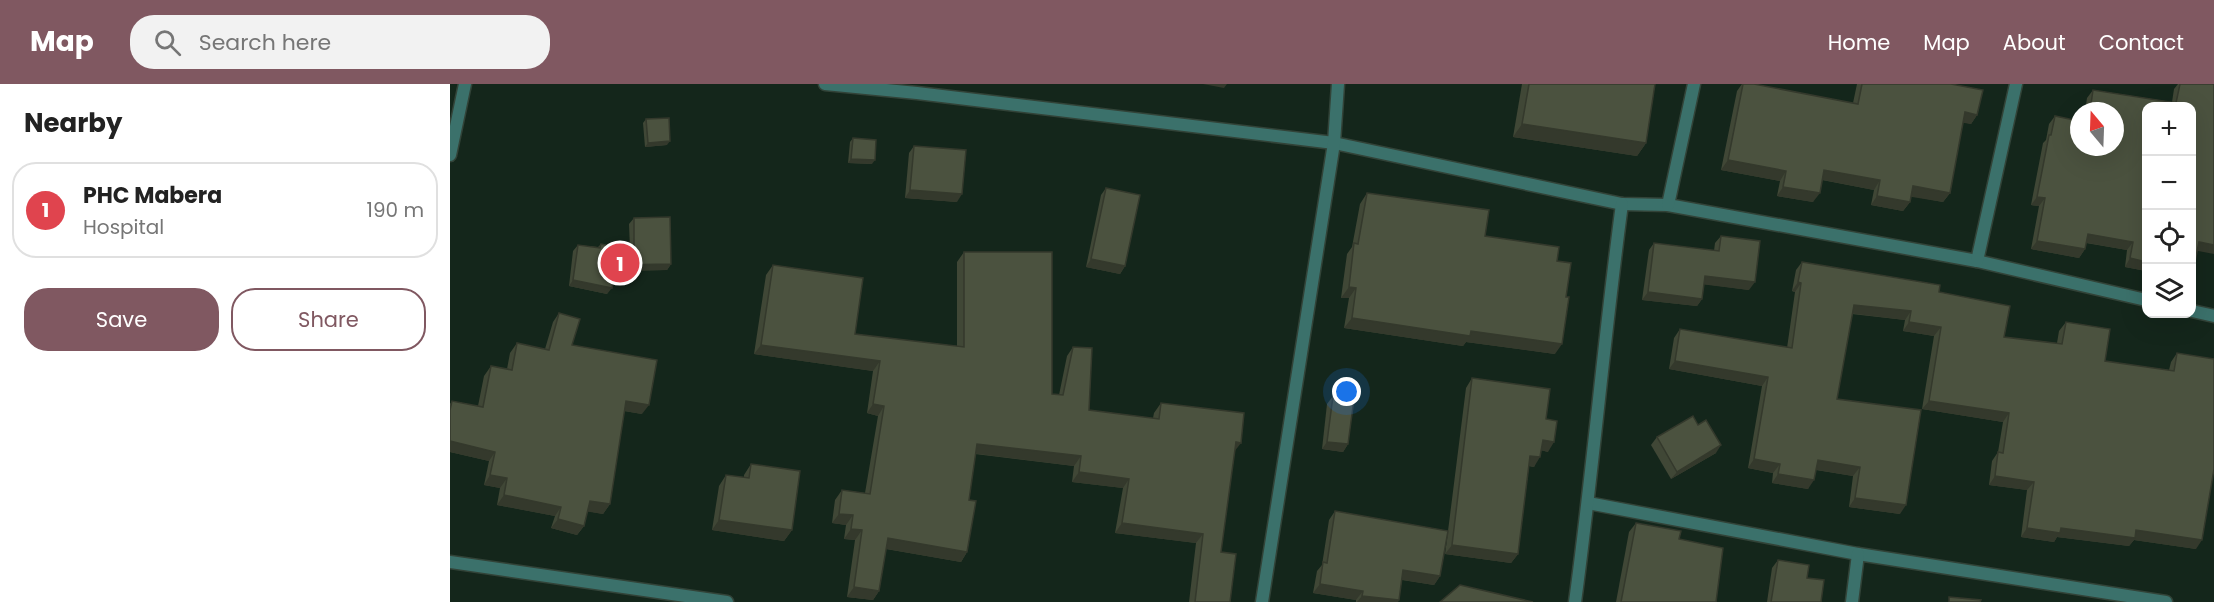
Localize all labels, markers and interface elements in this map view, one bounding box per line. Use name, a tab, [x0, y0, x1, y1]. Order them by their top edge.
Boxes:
search box	[130, 15, 550, 69]
text: Map	[30, 22, 94, 61]
icon: search	[151, 26, 184, 59]
text: Search here	[199, 27, 331, 58]
text: Home	[1828, 28, 1890, 57]
text: Map	[1923, 28, 1970, 57]
text: About	[2003, 28, 2066, 57]
text: Contact	[2099, 28, 2184, 57]
north arrow	[2070, 102, 2124, 156]
map controls	[2142, 102, 2196, 318]
button: +	[2142, 102, 2196, 156]
text: Nearby	[24, 105, 122, 141]
button: −	[2142, 156, 2196, 210]
text: PHC Mabera	[83, 180, 222, 211]
text: 1	[42, 196, 49, 224]
text: 190 m	[367, 196, 424, 224]
button: locate	[2142, 210, 2196, 264]
text: Hospital	[83, 213, 164, 241]
pin: 1	[600, 240, 640, 285]
button: layers	[2142, 264, 2196, 318]
button: Save	[24, 288, 219, 351]
button: Share	[231, 288, 426, 351]
your location	[1332, 377, 1361, 406]

